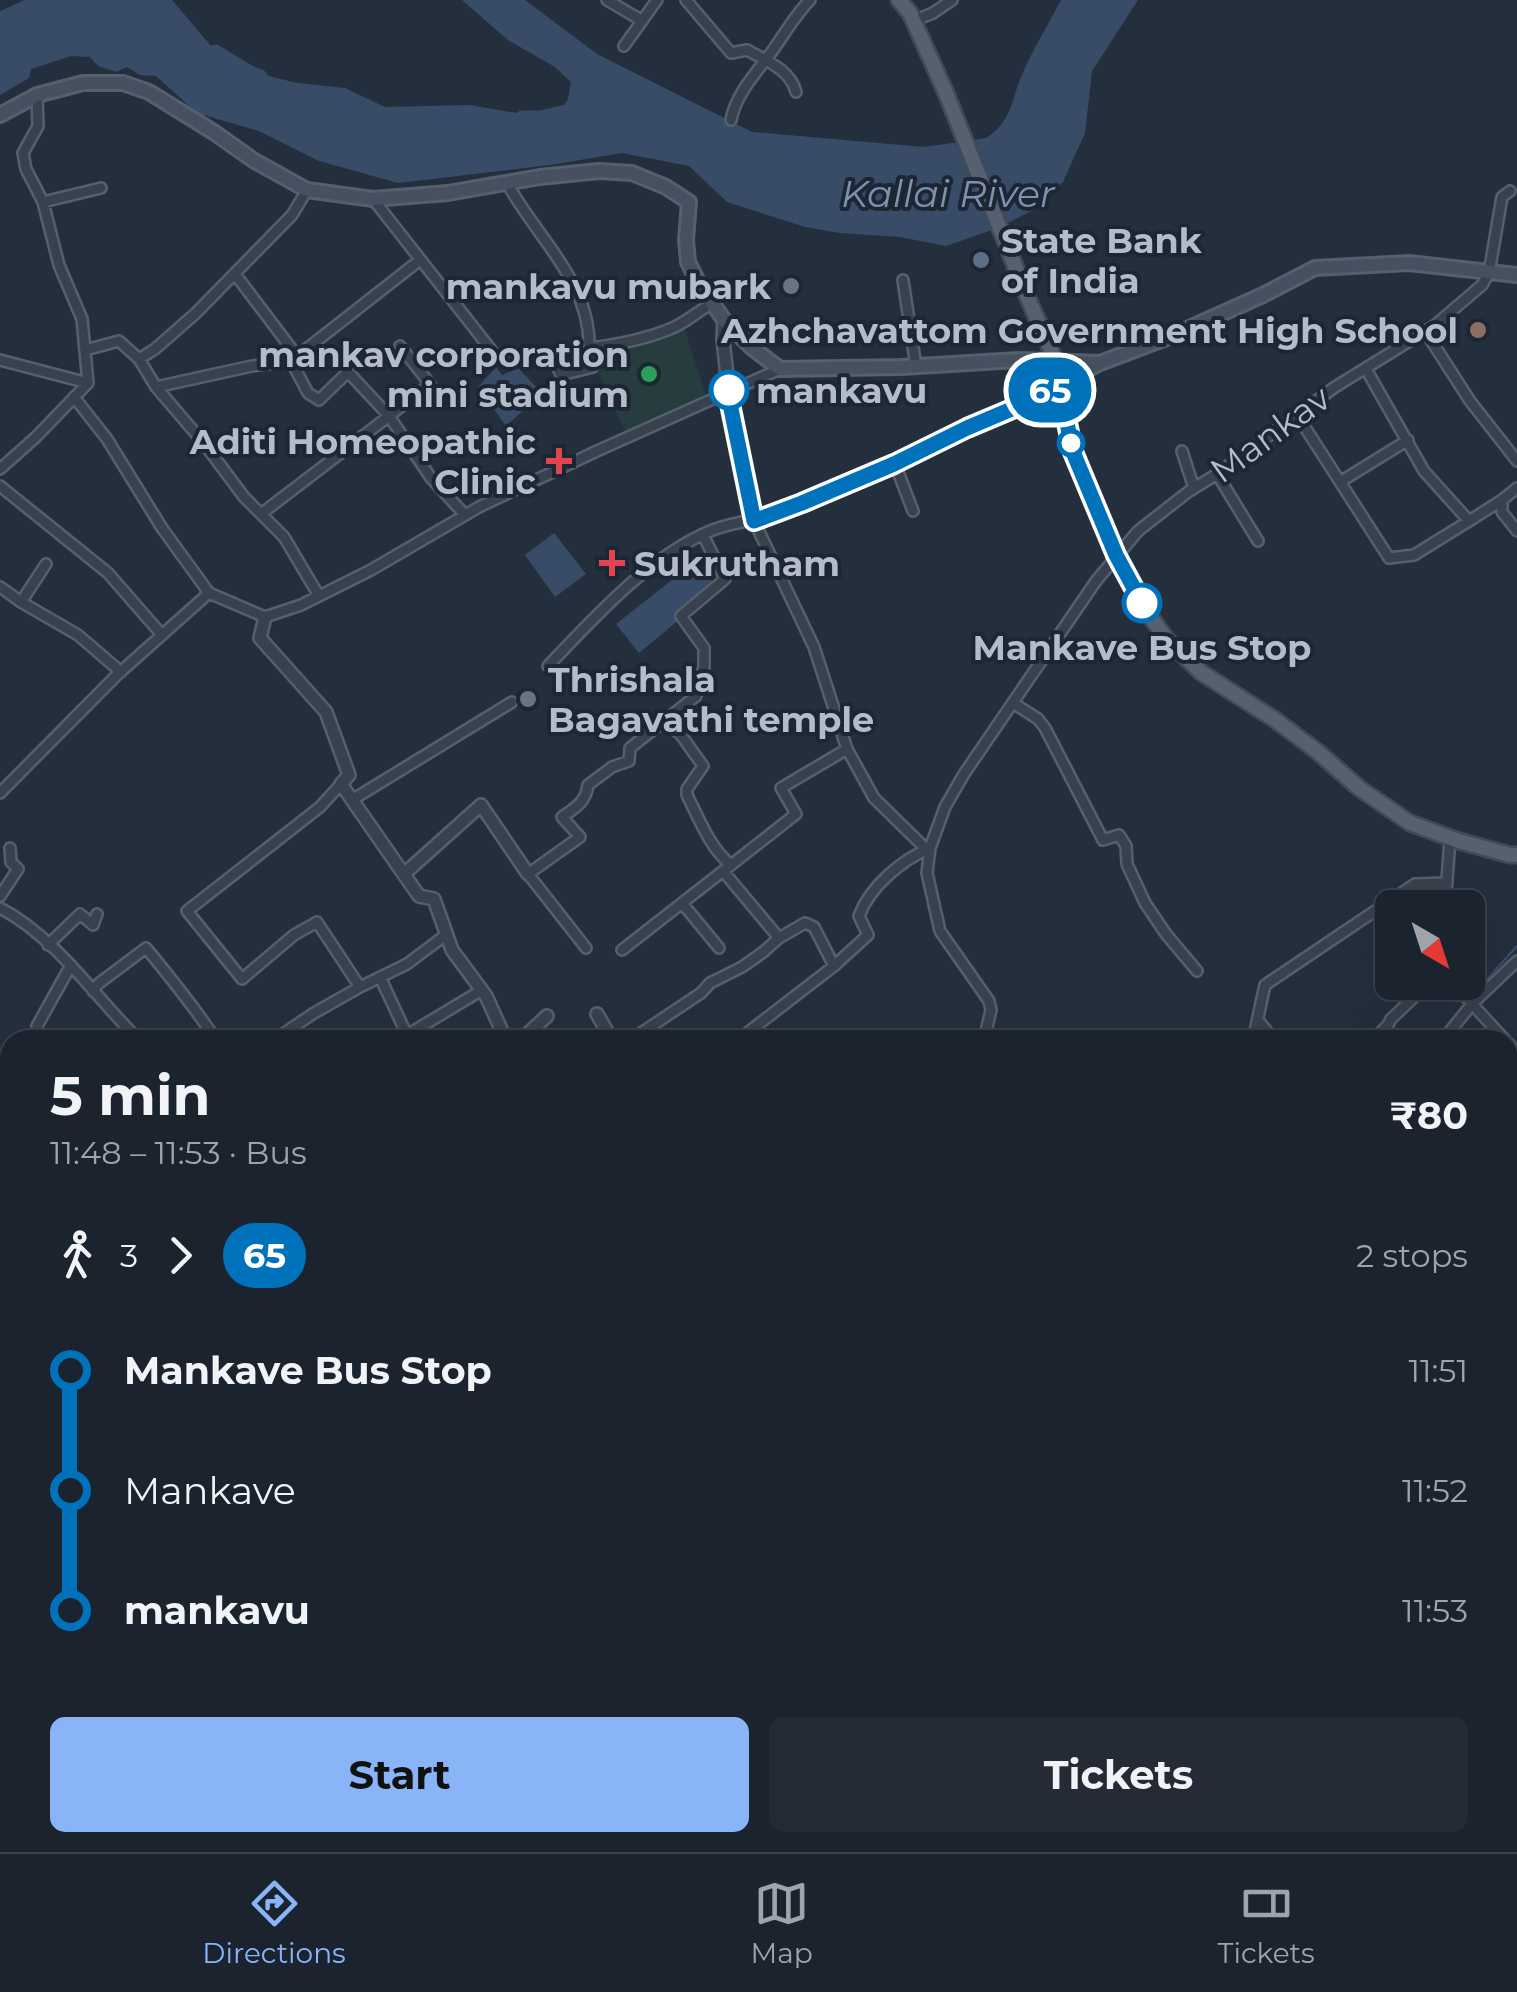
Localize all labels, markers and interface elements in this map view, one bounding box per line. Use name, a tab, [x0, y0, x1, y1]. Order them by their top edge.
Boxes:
water label: Kallai River	[841, 170, 1056, 217]
place label: State Bank of India	[1001, 219, 1203, 302]
marker: State Bank of India	[970, 249, 992, 271]
place label: mankavu mubark	[446, 265, 772, 308]
marker: mankavu mubark	[780, 275, 802, 297]
place label: Azhchavattom Government High School	[720, 309, 1458, 352]
marker: Azhchavattom Government High School	[1467, 319, 1489, 341]
place label: mankav corporation mini stadium	[258, 333, 629, 416]
line badge: 65	[1005, 358, 1095, 422]
marker: mankav corporation mini stadium	[638, 363, 660, 385]
place label: mankavu	[756, 369, 927, 412]
text: 65	[1028, 369, 1072, 412]
marker: mankavu	[710, 371, 748, 409]
street label: Mankav	[1202, 376, 1338, 492]
place label: Aditi Homeopathic Clinic	[189, 420, 536, 503]
unlabelled marker	[1058, 430, 1084, 456]
marker: Aditi Homeopathic Clinic	[546, 448, 572, 474]
place label: Sukrutham	[634, 542, 840, 585]
marker: Sukrutham	[599, 550, 625, 576]
marker: Mankave Bus Stop	[1123, 584, 1161, 622]
place label: Mankave Bus Stop	[973, 626, 1311, 669]
place label: Thrishala Bagavathi temple	[548, 658, 874, 741]
marker: Thrishala Bagavathi temple	[517, 688, 539, 710]
north arrow	[1375, 890, 1485, 1000]
map controls	[1375, 890, 1485, 1000]
text: 5 min	[50, 1062, 211, 1129]
text: ₹80	[1390, 1092, 1468, 1139]
text: 11:48 – 11:53 · Bus	[50, 1133, 307, 1172]
icon: walk	[50, 1228, 105, 1283]
icon: forward	[153, 1228, 208, 1283]
text: 65	[243, 1234, 286, 1277]
text: 3	[120, 1236, 138, 1275]
text: 2 stops	[1356, 1236, 1468, 1275]
text: Mankave Bus Stop	[124, 1347, 492, 1394]
text: 11:51	[1408, 1351, 1468, 1390]
text: Mankave	[124, 1467, 296, 1514]
text: 11:52	[1402, 1471, 1468, 1510]
text: mankavu	[124, 1587, 310, 1634]
text: 11:53	[1402, 1591, 1468, 1630]
button: Start	[50, 1717, 749, 1832]
button: Tickets	[769, 1717, 1468, 1832]
tab: Directions	[202, 1876, 346, 1970]
tab: Map	[750, 1876, 813, 1970]
tab: Tickets	[1217, 1876, 1315, 1970]

